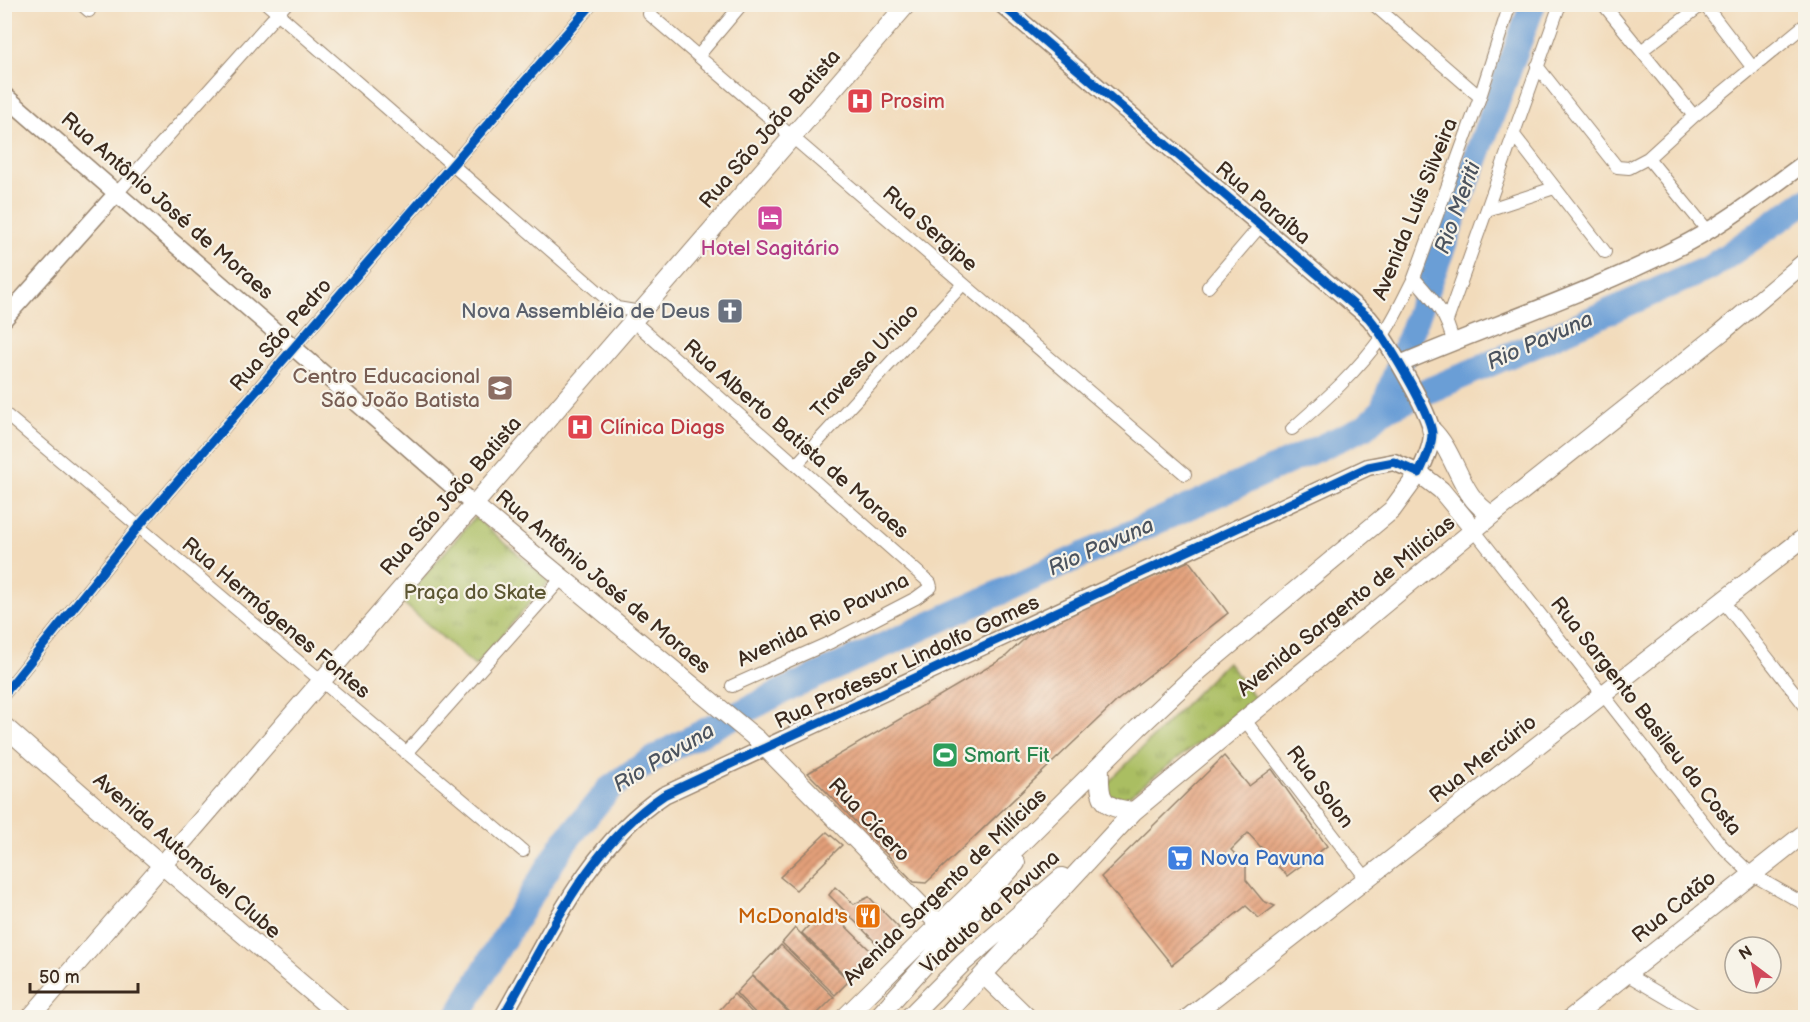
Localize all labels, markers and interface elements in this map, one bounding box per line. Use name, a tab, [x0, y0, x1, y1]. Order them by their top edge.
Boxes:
street label: Rua São João Batista	[694, 44, 846, 214]
hospital icon: Prosim	[845, 86, 875, 116]
place label: Prosim	[880, 89, 945, 114]
street label: Rua Antônio José de Moraes	[56, 107, 278, 305]
street label: Avenida Luís Silveira	[1367, 114, 1463, 304]
street label: Rua Paraíba	[1210, 156, 1316, 250]
water label: Rio Meriti	[1429, 157, 1487, 258]
street label: Rua Sergipe	[877, 181, 983, 277]
hotel icon: Hotel Sagitário	[755, 203, 785, 233]
place label: Hotel Sagitário	[701, 236, 840, 261]
street label: Rua São Pedro	[225, 273, 337, 397]
church icon: Nova Assembléia de Deus	[715, 296, 745, 326]
place label: Nova Assembléia de Deus	[461, 299, 710, 324]
street label: Travessa Uniao	[806, 299, 924, 423]
water label: Rio Pavuna	[1483, 306, 1597, 376]
street label: Rua Alberto Batista de Moraes	[678, 334, 914, 544]
place label: Centro Educacional São João Batista	[293, 364, 480, 413]
school or university icon: Centro Educacional São João Batista	[485, 373, 515, 403]
street label: Rua São João Batista	[375, 411, 527, 581]
hospital icon: Clínica Diags	[565, 412, 595, 442]
place label: Clínica Diags	[600, 415, 725, 440]
street label: Rua Antônio José de Moraes	[490, 485, 716, 679]
street label: Avenida Sargento de Milícias	[1232, 510, 1460, 702]
water label: Rio Pavuna	[1044, 512, 1158, 582]
street label: Rua Hermógenes Fontes	[177, 532, 375, 704]
street label: Avenida Rio Pavuna	[733, 568, 913, 672]
park label: Praça do Skate	[404, 580, 547, 605]
street label: Rua Professor Lindolfo Gomes	[771, 590, 1043, 734]
street label: Rua Sargento Basileu da Costa	[1545, 592, 1747, 840]
street label: Rua Mercúrio	[1424, 709, 1542, 809]
water label: Rio Pavuna	[609, 717, 719, 799]
sports icon: Smart Fit	[930, 740, 960, 770]
street label: Rua Solon	[1281, 741, 1359, 833]
place label: Smart Fit	[964, 743, 1050, 768]
street label: Avenida Automóvel Clube	[88, 768, 286, 944]
street label: Rua Cícero	[823, 773, 915, 867]
street label: Avenida Sargento de Milícias	[838, 783, 1052, 991]
supermarket icon: Nova Pavuna	[1165, 843, 1195, 873]
street label: Viaduto da Pavuna	[915, 845, 1065, 979]
place label: Nova Pavuna	[1200, 846, 1325, 871]
street label: Rua Catão	[1627, 866, 1721, 948]
restaurant icon: McDonald's	[853, 901, 883, 931]
place label: McDonald's	[738, 904, 848, 929]
north arrow	[1723, 935, 1783, 995]
text: N	[1736, 942, 1756, 965]
scale bar	[30, 956, 138, 994]
text: 50 m	[39, 967, 80, 988]

